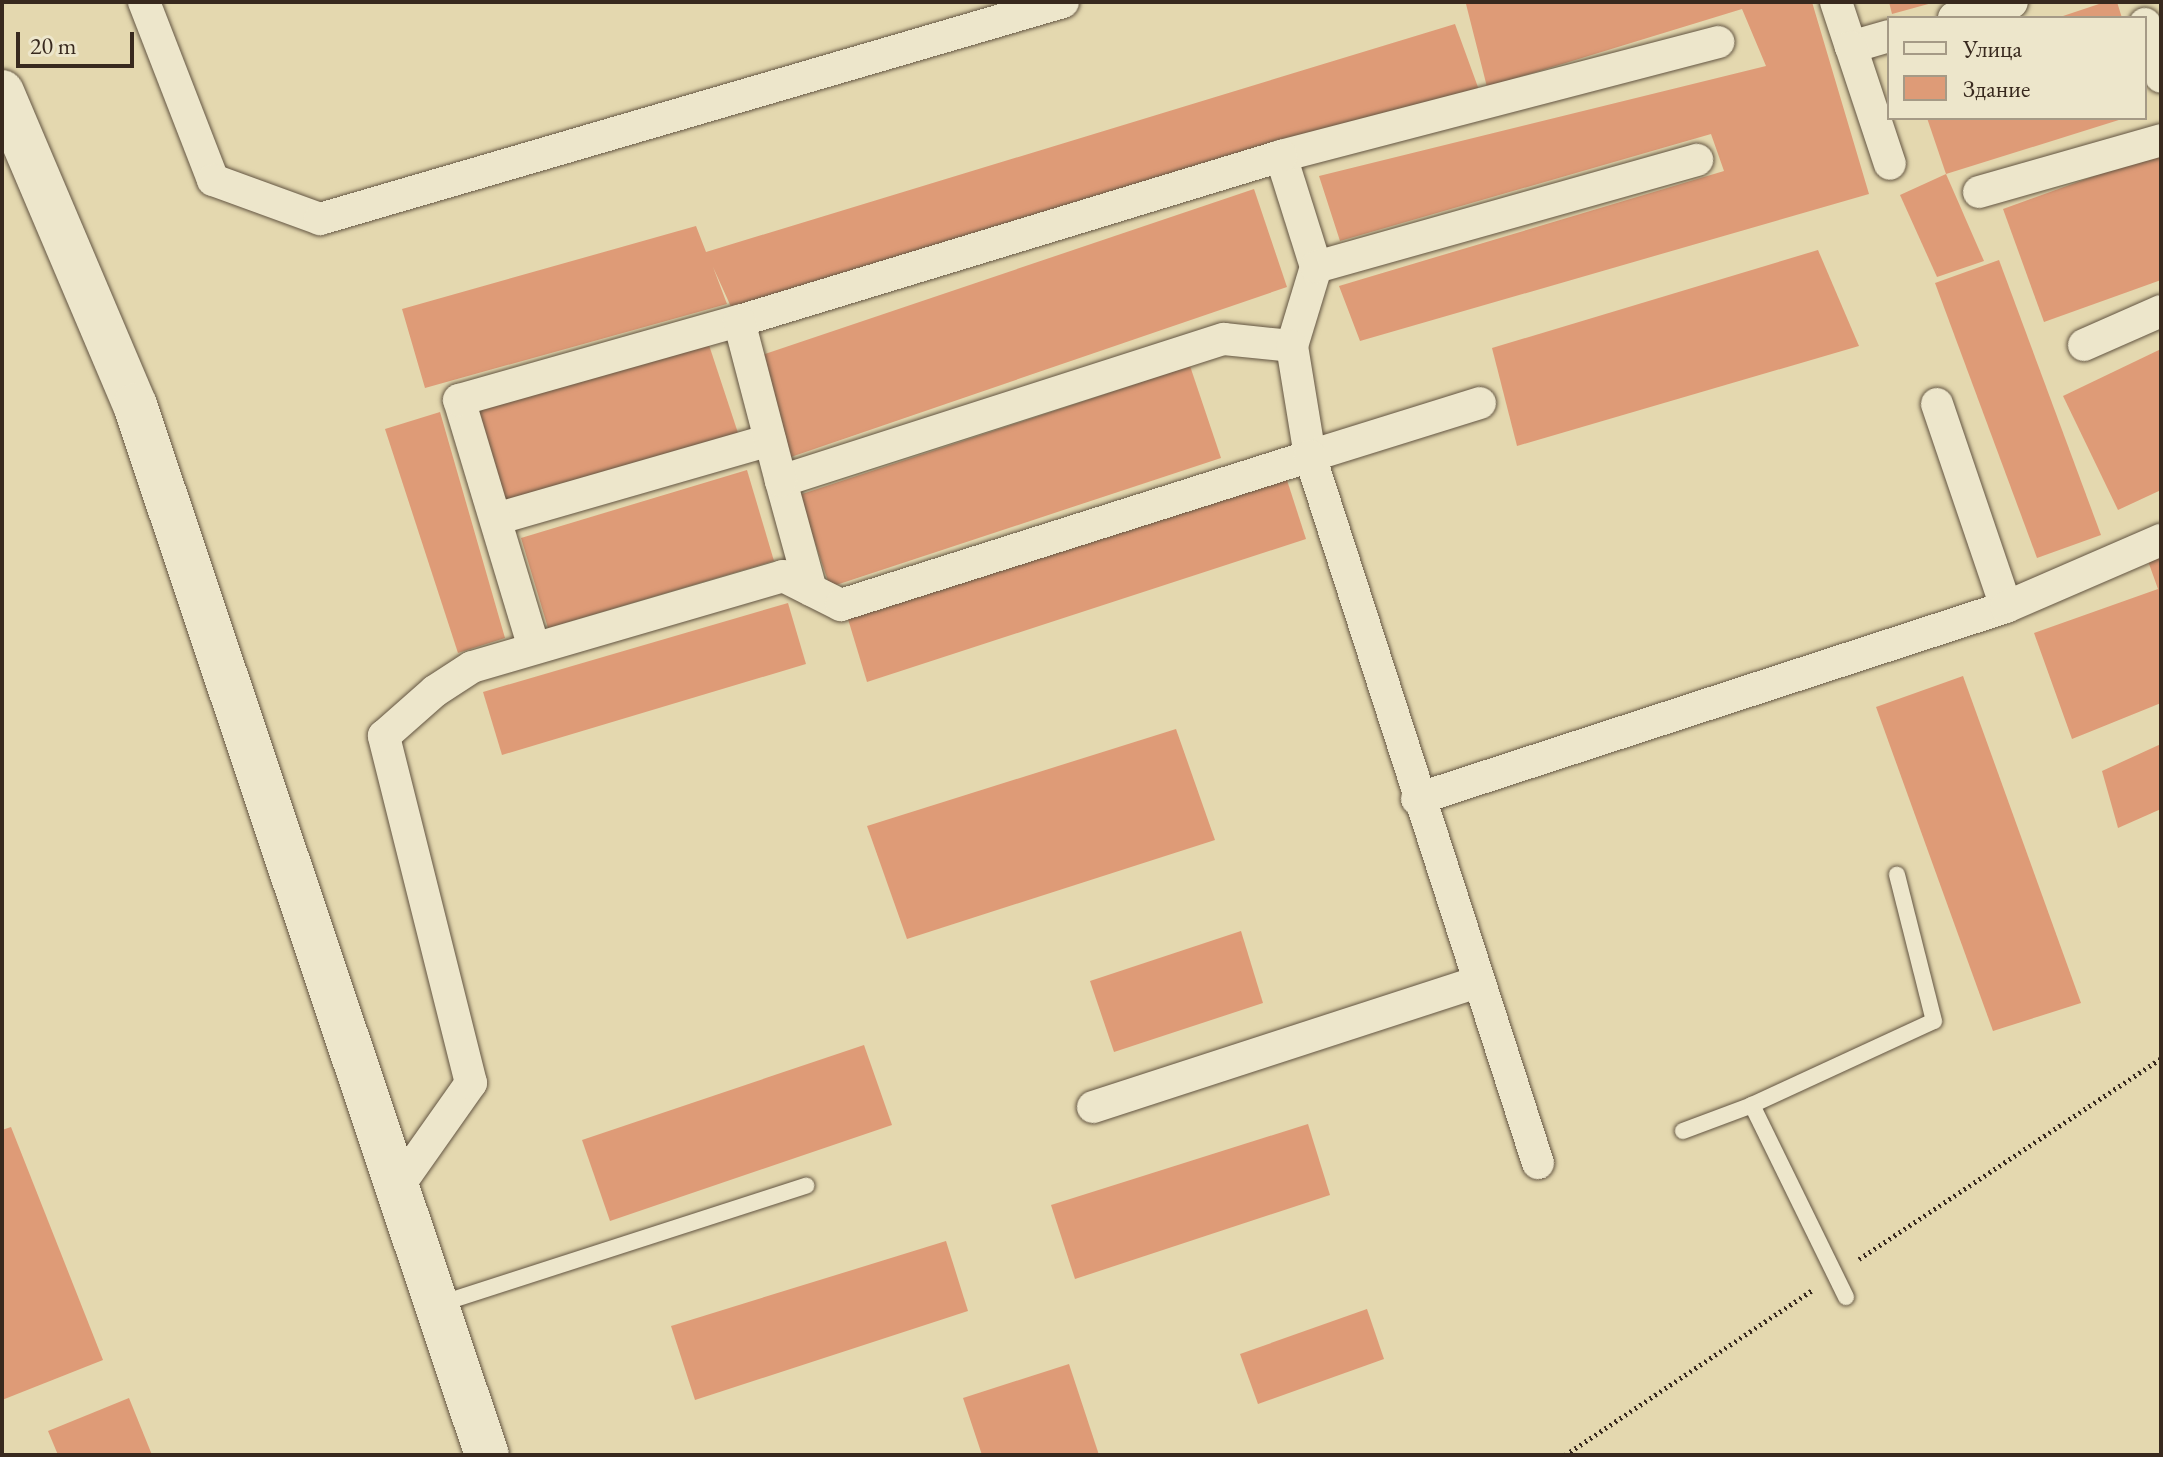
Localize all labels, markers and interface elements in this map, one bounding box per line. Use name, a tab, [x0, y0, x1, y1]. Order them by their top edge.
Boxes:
scale bar	[20, 16, 138, 66]
legend	[1887, 16, 2147, 120]
text: 20 m	[30, 30, 77, 61]
text: Улица	[1963, 33, 2022, 64]
text: Здание	[1963, 73, 2030, 104]

